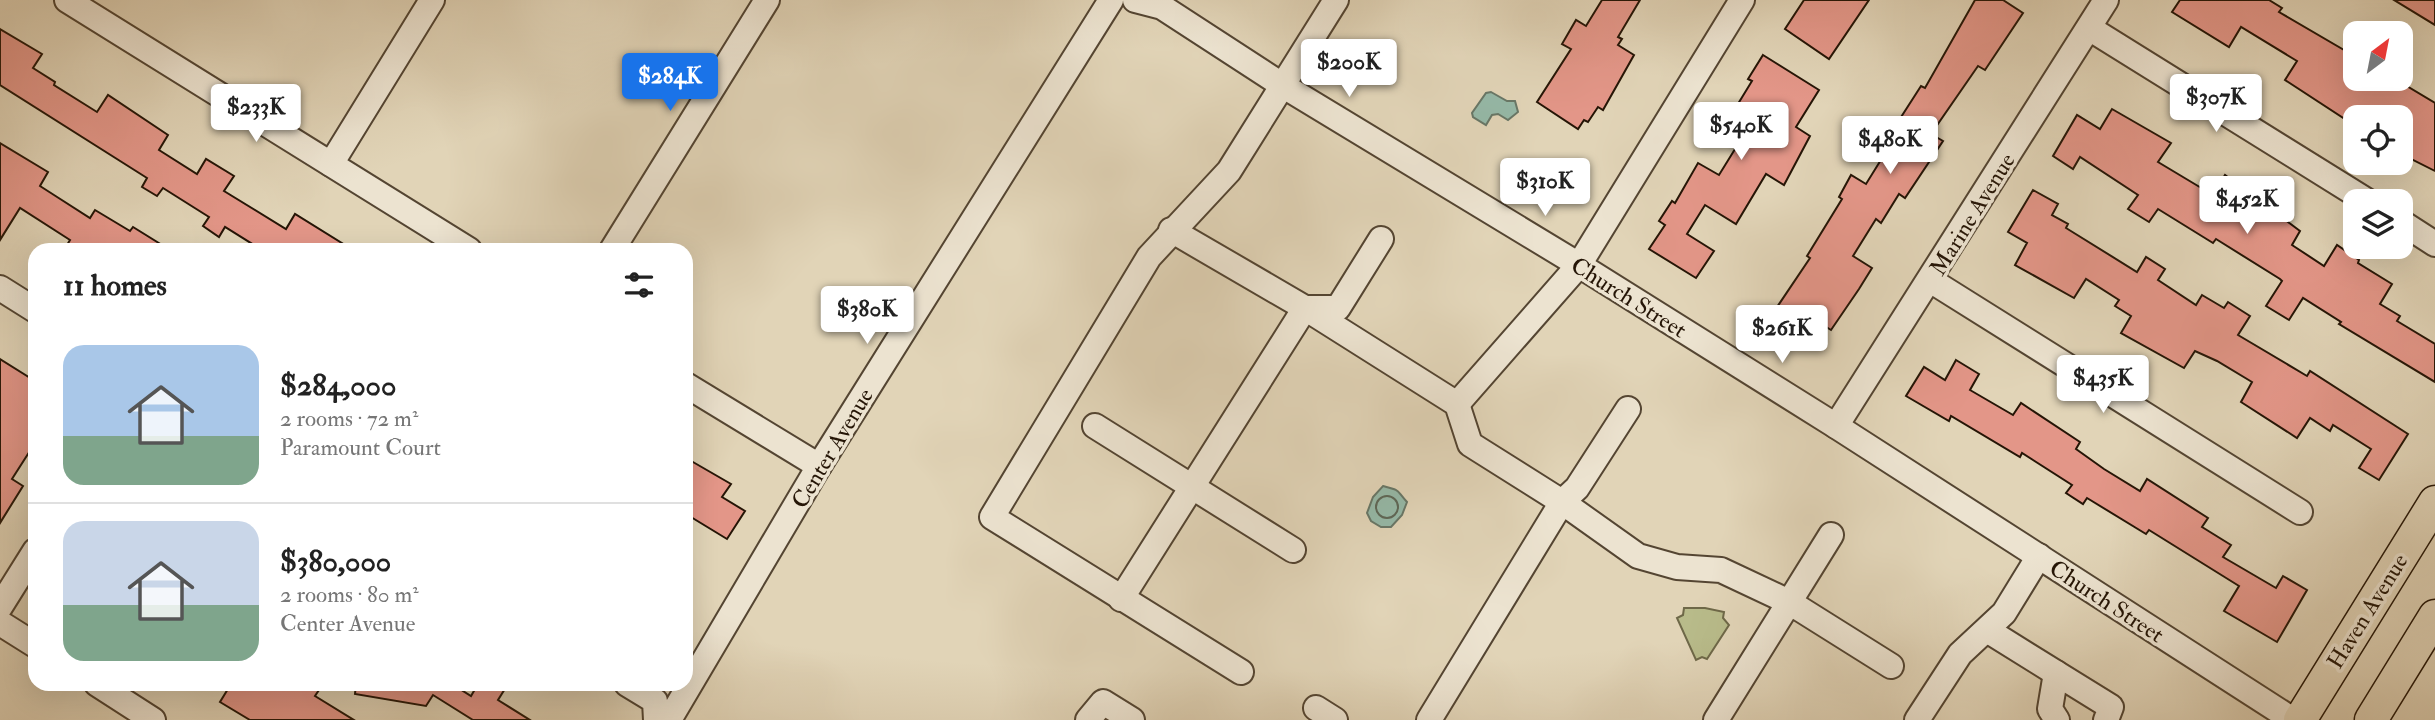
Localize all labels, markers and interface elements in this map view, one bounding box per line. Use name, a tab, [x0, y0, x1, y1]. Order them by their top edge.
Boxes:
north arrow	[2343, 21, 2413, 91]
map controls	[2343, 21, 2413, 259]
pin: $200K	[1300, 40, 1398, 99]
text: $200K	[1317, 47, 1381, 76]
pin: $284K	[621, 54, 719, 113]
text: $284K	[638, 61, 702, 90]
pin: $307K	[2167, 74, 2265, 134]
text: $307K	[2186, 82, 2246, 111]
pin: $233K	[207, 85, 305, 144]
text: $233K	[227, 92, 285, 121]
pin: $540K	[1692, 102, 1790, 162]
button: locate	[2343, 105, 2413, 175]
text: $540K	[1710, 110, 1772, 139]
pin: $480K	[1841, 116, 1939, 176]
text: $480K	[1858, 124, 1922, 153]
street label: Marine Avenue	[1923, 147, 2022, 281]
pin: $310K	[1496, 158, 1594, 218]
text: $310K	[1516, 166, 1574, 195]
pin: $452K	[2198, 176, 2296, 236]
text: $452K	[2215, 184, 2279, 213]
button: layers	[2343, 189, 2413, 259]
street label: Church Street	[1566, 250, 1692, 344]
icon: filters	[620, 266, 658, 304]
text: 11 homes	[63, 267, 167, 304]
pin: $380K	[818, 286, 916, 346]
text: $380K	[837, 294, 897, 323]
pin: $261K	[1733, 306, 1831, 365]
text: $261K	[1752, 313, 1812, 342]
pin: $435K	[2054, 356, 2152, 415]
text: $435K	[2073, 363, 2133, 392]
text: $284,000	[280, 367, 396, 404]
icon: home	[119, 373, 203, 457]
street label: Center Avenue	[785, 382, 880, 514]
text: 2 rooms · 72 m²	[280, 404, 418, 433]
text: Paramount Court	[280, 433, 441, 462]
text: $380,000	[280, 543, 391, 580]
street label: Haven Avenue	[2321, 548, 2415, 674]
icon: home	[119, 549, 203, 633]
street label: Church Street	[2044, 554, 2169, 649]
text: 2 rooms · 80 m²	[280, 580, 419, 609]
text: Center Avenue	[280, 609, 415, 638]

